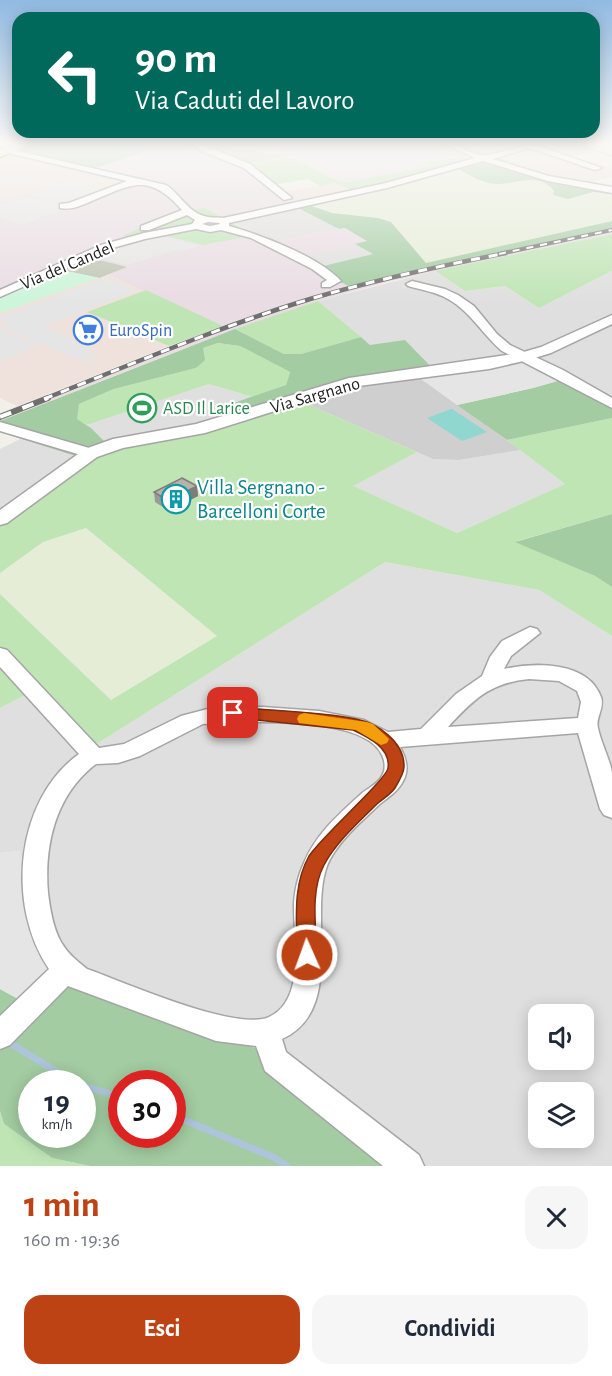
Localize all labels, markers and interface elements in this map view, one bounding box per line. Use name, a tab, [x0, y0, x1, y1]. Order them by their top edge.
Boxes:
icon: left	[36, 36, 114, 114]
text: 90 m	[135, 38, 217, 80]
text: Via Caduti del Lavoro	[135, 87, 354, 114]
street label: Via del Candel	[18, 238, 117, 294]
supermarket icon: EuroSpin	[72, 314, 104, 346]
place label: EuroSpin	[109, 322, 172, 340]
street label: Via Sargnano	[268, 375, 362, 417]
sports icon: ASD Il Larice	[126, 392, 158, 424]
place label: ASD Il Larice	[163, 400, 250, 418]
place label: Villa Sergnano - Barcelloni Corte	[197, 477, 326, 522]
building icon: Villa Sergnano - Barcelloni Corte	[160, 483, 192, 515]
pin	[207, 687, 258, 738]
icon: arrive	[216, 696, 249, 729]
position arrow	[275, 923, 339, 987]
map controls	[528, 1004, 594, 1148]
button: sound	[528, 1004, 594, 1070]
speed limit sign: 30	[108, 1070, 186, 1148]
button: layers	[528, 1082, 594, 1148]
text: 19	[44, 1087, 70, 1117]
text: km/h	[42, 1117, 72, 1132]
button: close	[525, 1186, 588, 1249]
text: 1 min	[24, 1187, 100, 1223]
text: 160 m · 19:36	[24, 1230, 120, 1250]
button: Esci	[24, 1295, 300, 1364]
button: Condividi	[312, 1295, 588, 1364]

